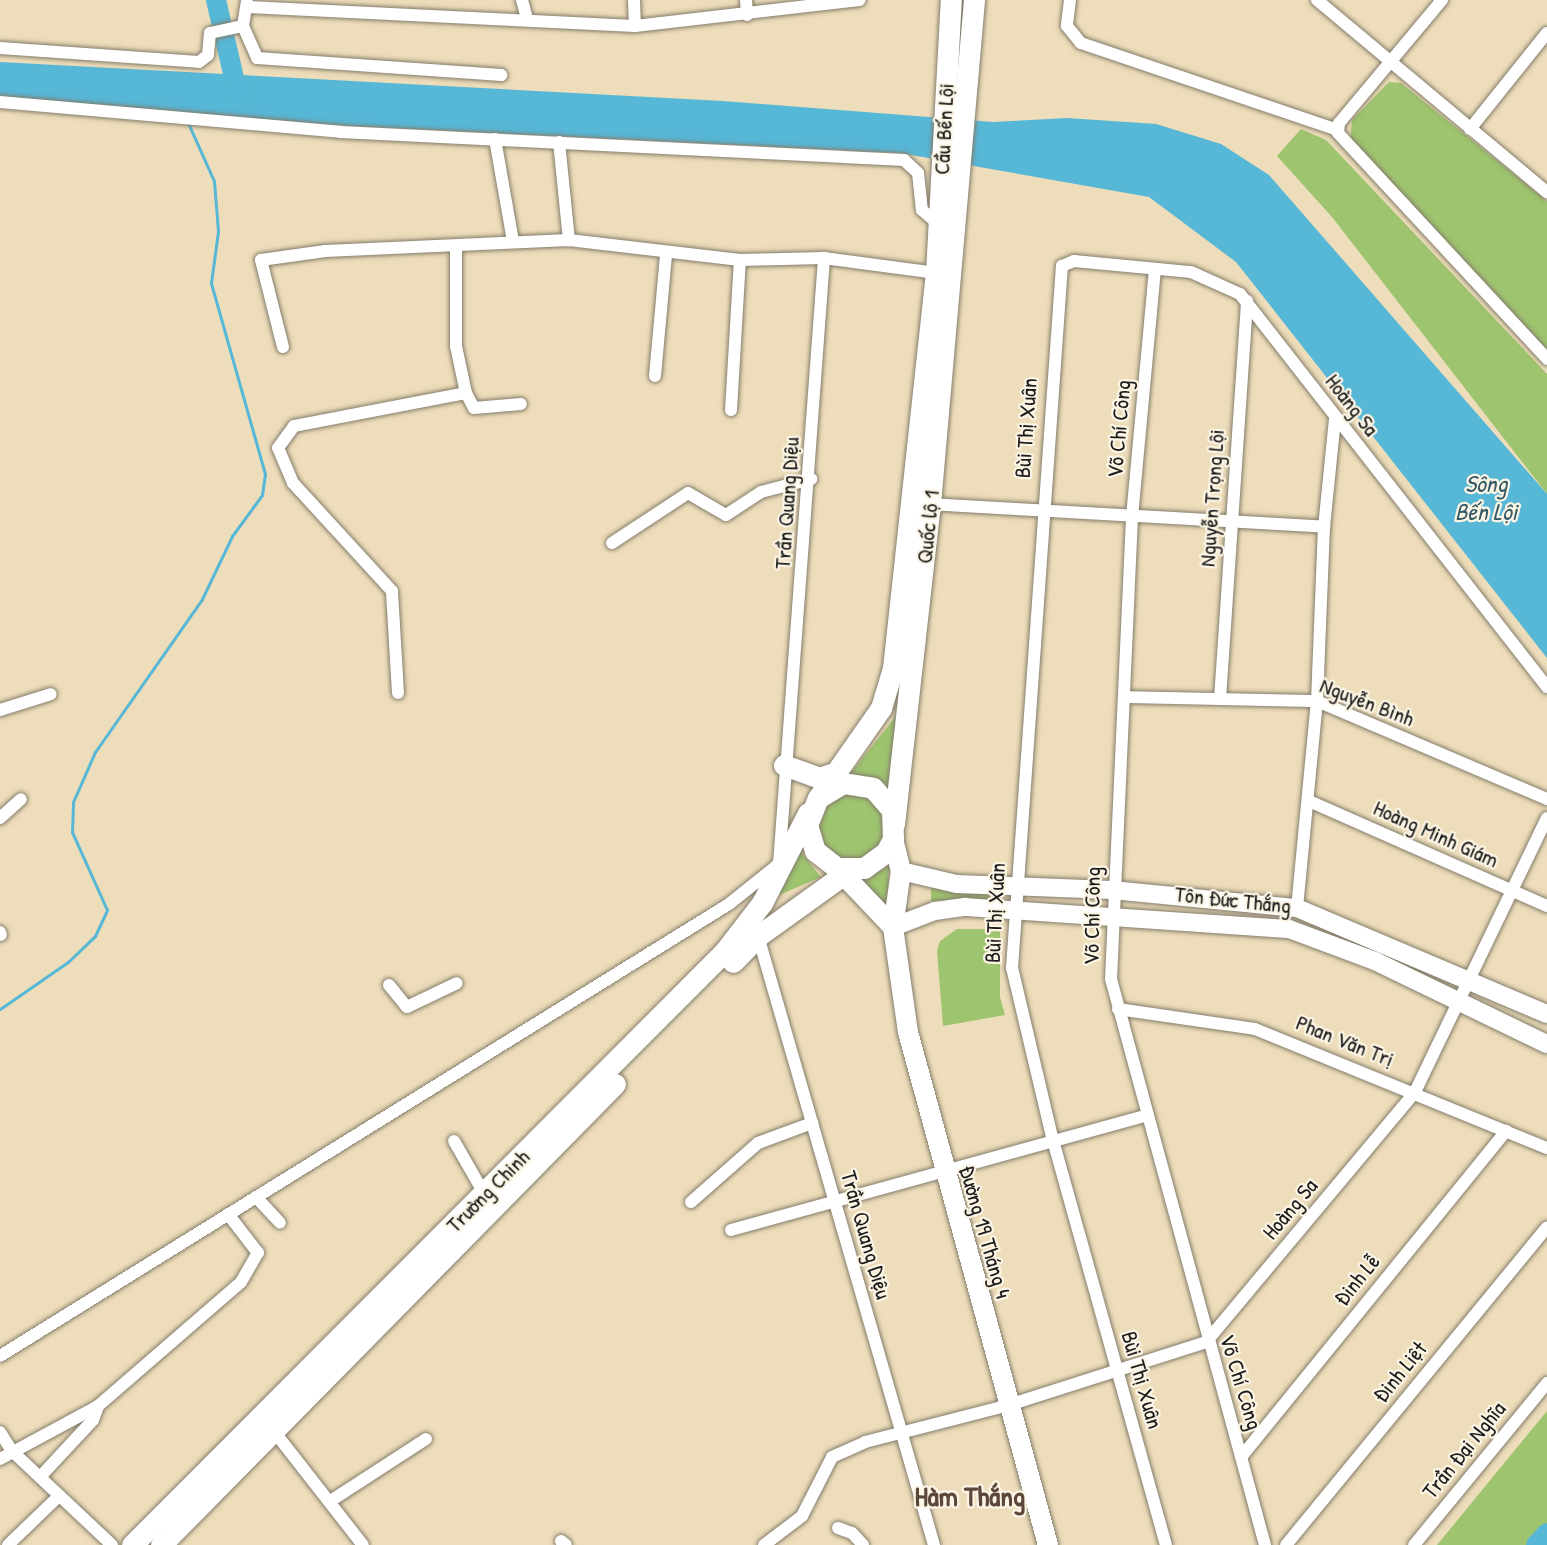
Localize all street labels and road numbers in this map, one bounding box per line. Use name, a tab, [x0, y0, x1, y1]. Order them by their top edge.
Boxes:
street label: Cầu Bến Lội	[928, 83, 960, 175]
street label: Hoàng Sa	[1320, 369, 1384, 441]
street label: Bùi Thị Xuân	[1009, 377, 1043, 479]
street label: Võ Chí Công	[1102, 379, 1136, 479]
street label: Nguyễn Trọng Lội	[1194, 428, 1230, 568]
street label: Trần Quang Diệu	[769, 436, 805, 570]
street label: Quốc lộ 1	[911, 489, 945, 565]
street label: Nguyễn Bình	[1316, 672, 1418, 732]
street label: Hoàng Minh Giám	[1369, 795, 1503, 873]
street label: Bùi Thị Xuân	[979, 862, 1011, 964]
street label: Võ Chí Công	[1078, 867, 1106, 965]
street label: Tôn Đức Thắng	[1174, 881, 1292, 919]
street label: Phan Văn Trị	[1292, 1009, 1398, 1073]
street label: Trường Chinh	[441, 1144, 535, 1238]
street label: Đường 19 Tháng 4	[953, 1163, 1017, 1301]
street label: Trần Quang Diệu	[835, 1168, 897, 1302]
street label: Hoàng Sa	[1257, 1173, 1323, 1245]
street label: Đinh Lễ	[1328, 1249, 1386, 1311]
street label: Bùi Thị Xuân	[1116, 1328, 1168, 1432]
street label: Võ Chí Công	[1214, 1331, 1268, 1433]
street label: Đinh Liệt	[1367, 1336, 1433, 1408]
street label: Trần Đại Nghĩa	[1417, 1396, 1511, 1504]

